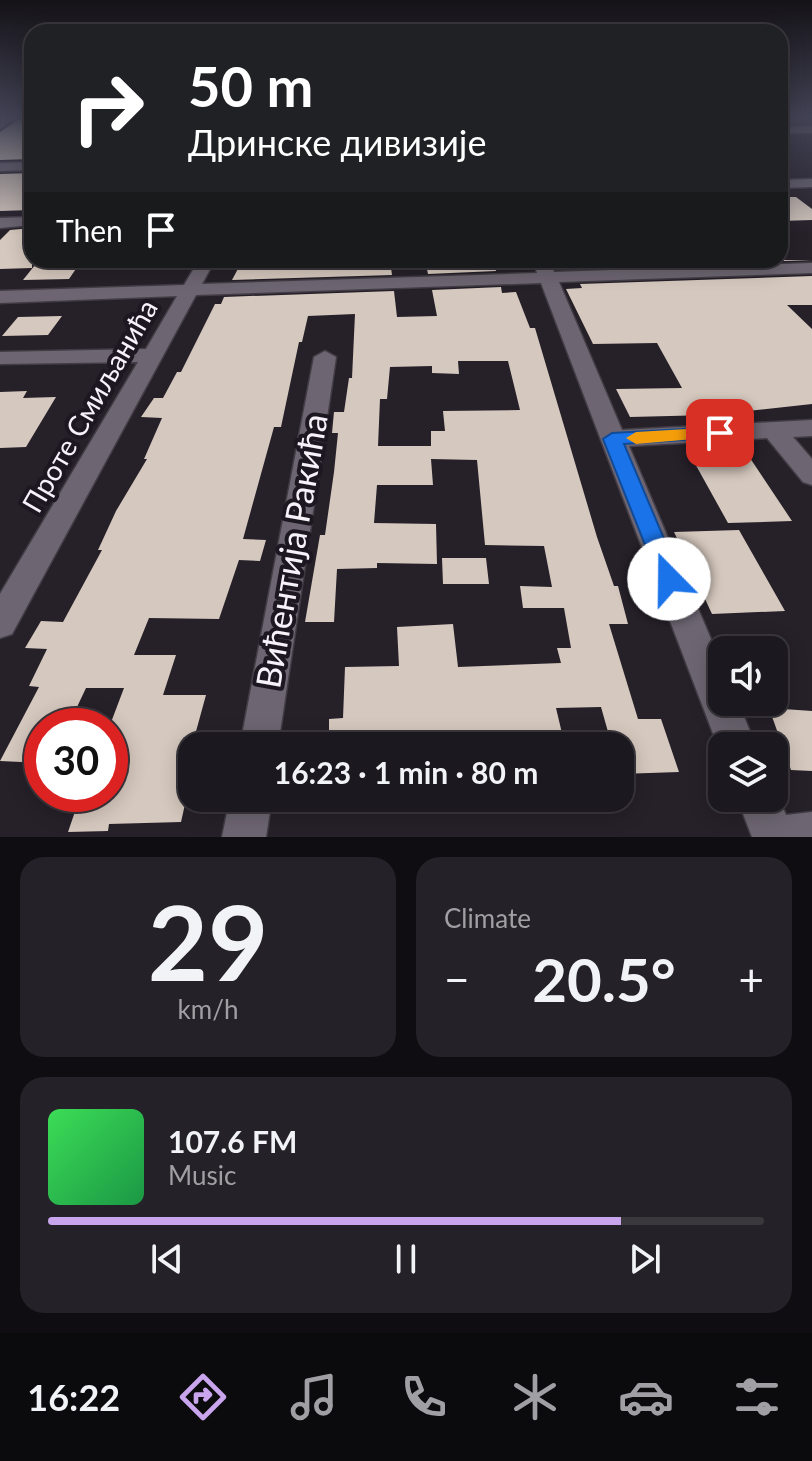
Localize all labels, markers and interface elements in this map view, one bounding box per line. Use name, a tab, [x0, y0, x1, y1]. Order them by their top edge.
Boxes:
text: 50 m	[188, 52, 313, 119]
icon: right	[56, 56, 160, 160]
text: Дринске дивизије	[188, 120, 487, 164]
icon: arrive	[139, 208, 183, 252]
text: Then	[56, 212, 123, 248]
street label: Проте Смиљанића	[14, 293, 164, 518]
pin	[686, 399, 754, 467]
street label: Вићентија Ракића	[246, 411, 335, 691]
icon: arrive	[698, 411, 742, 455]
position arrow	[627, 537, 711, 621]
map controls	[708, 636, 788, 812]
button: sound	[708, 636, 788, 716]
speed limit sign: 30	[24, 708, 128, 812]
button: layers	[708, 732, 788, 812]
text: 16:23 · 1 min · 80 m	[274, 754, 538, 790]
text: 29	[148, 878, 268, 1003]
text: Climate	[444, 902, 531, 934]
text: 20.5°	[532, 943, 676, 1015]
text: −	[444, 953, 470, 1005]
text: +	[738, 953, 764, 1005]
text: km/h	[178, 993, 238, 1025]
text: 107.6 FM	[168, 1123, 297, 1159]
text: Music	[168, 1159, 236, 1191]
icon: previous	[145, 1237, 189, 1281]
icon: pause	[384, 1237, 428, 1281]
icon: next	[623, 1237, 667, 1281]
icon: directions	[175, 1369, 231, 1425]
icon: music	[286, 1369, 342, 1425]
icon: phone	[396, 1369, 452, 1425]
icon: climate	[507, 1369, 563, 1425]
icon: car	[618, 1369, 674, 1425]
icon: filters	[729, 1369, 785, 1425]
text: 16:22	[27, 1375, 120, 1419]

